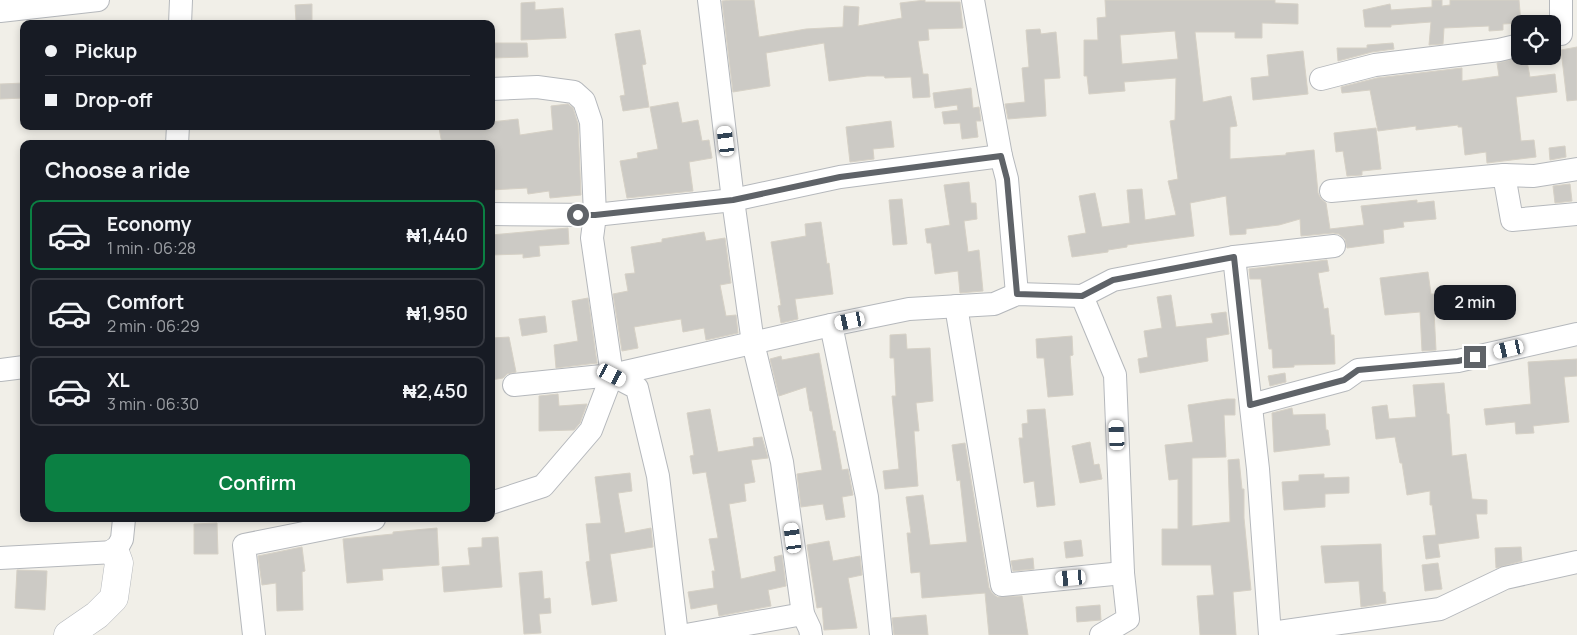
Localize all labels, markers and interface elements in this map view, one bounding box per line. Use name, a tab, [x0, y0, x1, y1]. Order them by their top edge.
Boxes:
map controls	[1511, 15, 1561, 65]
button: locate	[1511, 15, 1561, 65]
text: Pickup	[75, 38, 137, 64]
text: Drop-off	[75, 87, 152, 113]
car	[716, 125, 735, 157]
text: Choose a ride	[45, 155, 190, 185]
route start	[567, 204, 589, 226]
text: Economy	[107, 211, 191, 237]
icon: car	[47, 213, 92, 258]
text: ₦1,440	[407, 222, 468, 248]
text: 1 min · 06:28	[107, 237, 196, 259]
callout: 2 min	[1434, 284, 1516, 320]
text: Comfort	[107, 289, 184, 315]
icon: car	[47, 291, 92, 336]
text: 2 min	[1455, 291, 1495, 313]
text: ₦1,950	[406, 300, 468, 326]
car	[833, 311, 866, 331]
text: 2 min · 06:29	[107, 315, 200, 337]
car	[1492, 338, 1525, 360]
route end	[1464, 346, 1486, 368]
car	[595, 362, 628, 388]
text: XL	[107, 367, 130, 393]
icon: car	[47, 369, 92, 414]
text: ₦2,450	[403, 378, 468, 404]
text: 3 min · 06:30	[107, 393, 199, 415]
car	[1108, 420, 1125, 450]
button: Confirm	[45, 454, 470, 512]
car	[783, 522, 802, 554]
car	[1055, 569, 1086, 587]

